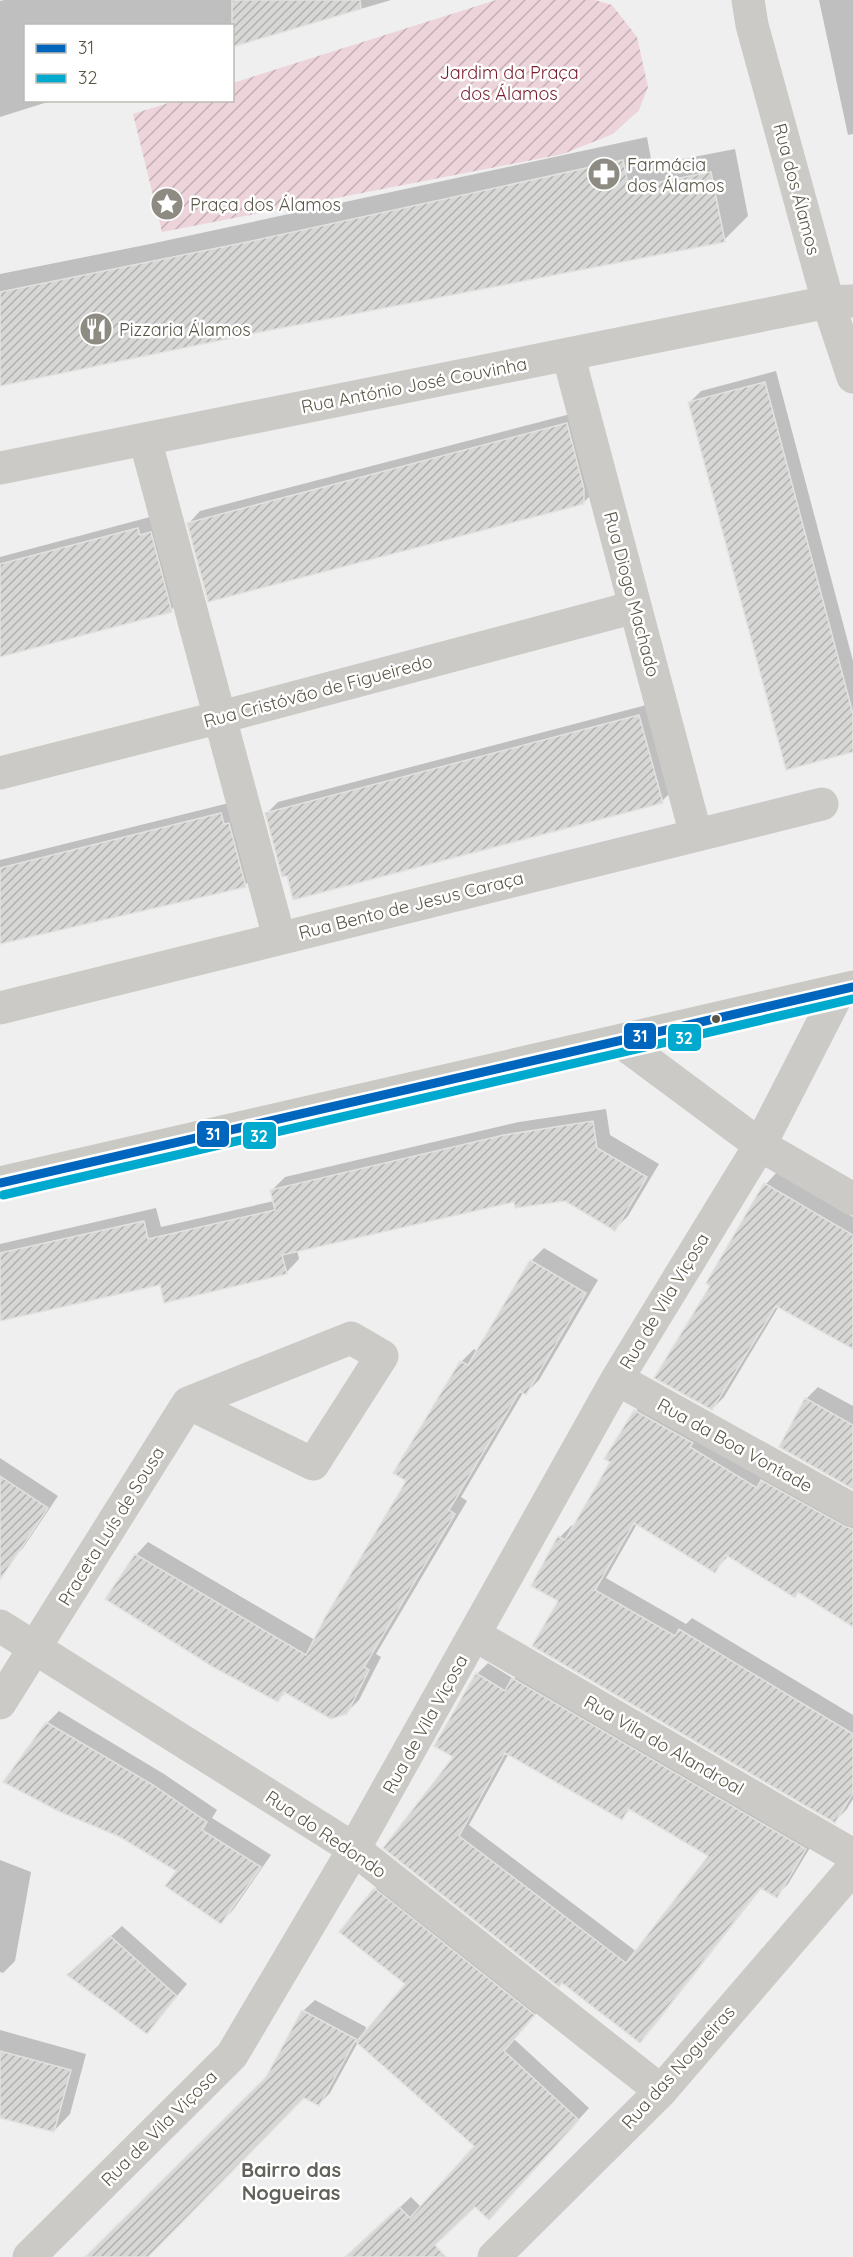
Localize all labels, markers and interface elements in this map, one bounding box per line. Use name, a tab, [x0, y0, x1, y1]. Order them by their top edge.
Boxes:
legend	[24, 24, 234, 102]
text: 31	[78, 36, 94, 59]
park label: Jardim da Praça dos Álamos	[439, 61, 579, 105]
text: 32	[78, 66, 97, 89]
street label: Rua dos Álamos	[768, 121, 826, 257]
place label: Farmácia dos Álamos	[627, 153, 725, 197]
pharmacy icon: Farmácia dos Álamos	[586, 156, 622, 192]
place icon: Praça dos Álamos	[149, 186, 185, 222]
place label: Praça dos Álamos	[190, 193, 341, 216]
restaurant icon: Pizzaria Álamos	[78, 311, 114, 347]
place label: Pizzaria Álamos	[119, 318, 251, 341]
street label: Rua António José Couvinha	[299, 352, 529, 418]
street label: Rua Diogo Machado	[599, 509, 665, 679]
street label: Rua Cristóvão de Figueiredo	[201, 649, 435, 733]
street label: Rua Bento de Jesus Caraça	[296, 866, 526, 944]
unlabelled marker	[710, 1013, 722, 1025]
line badge: 31	[623, 1022, 657, 1050]
line badge: 32	[667, 1023, 702, 1052]
text: 31	[633, 1026, 647, 1046]
text: 32	[675, 1028, 693, 1048]
line badge: 31	[196, 1120, 230, 1148]
line badge: 32	[242, 1121, 277, 1150]
text: 31	[206, 1124, 220, 1144]
text: 32	[250, 1126, 268, 1146]
street label: Rua de Vila Viçosa	[614, 1229, 714, 1373]
street label: Rua da Boa Vontade	[653, 1393, 817, 1497]
street label: Praceta Luís de Sousa	[53, 1442, 169, 1610]
street label: Rua de Vila Viçosa	[377, 1651, 473, 1797]
street label: Rua Vila do Alandroal	[580, 1690, 748, 1800]
street label: Rua do Redondo	[261, 1785, 391, 1883]
street label: Rua das Nogueiras	[616, 2000, 740, 2134]
street label: Rua de Vila Viçosa	[96, 2065, 222, 2191]
district label: Bairro das Nogueiras	[241, 2157, 341, 2205]

